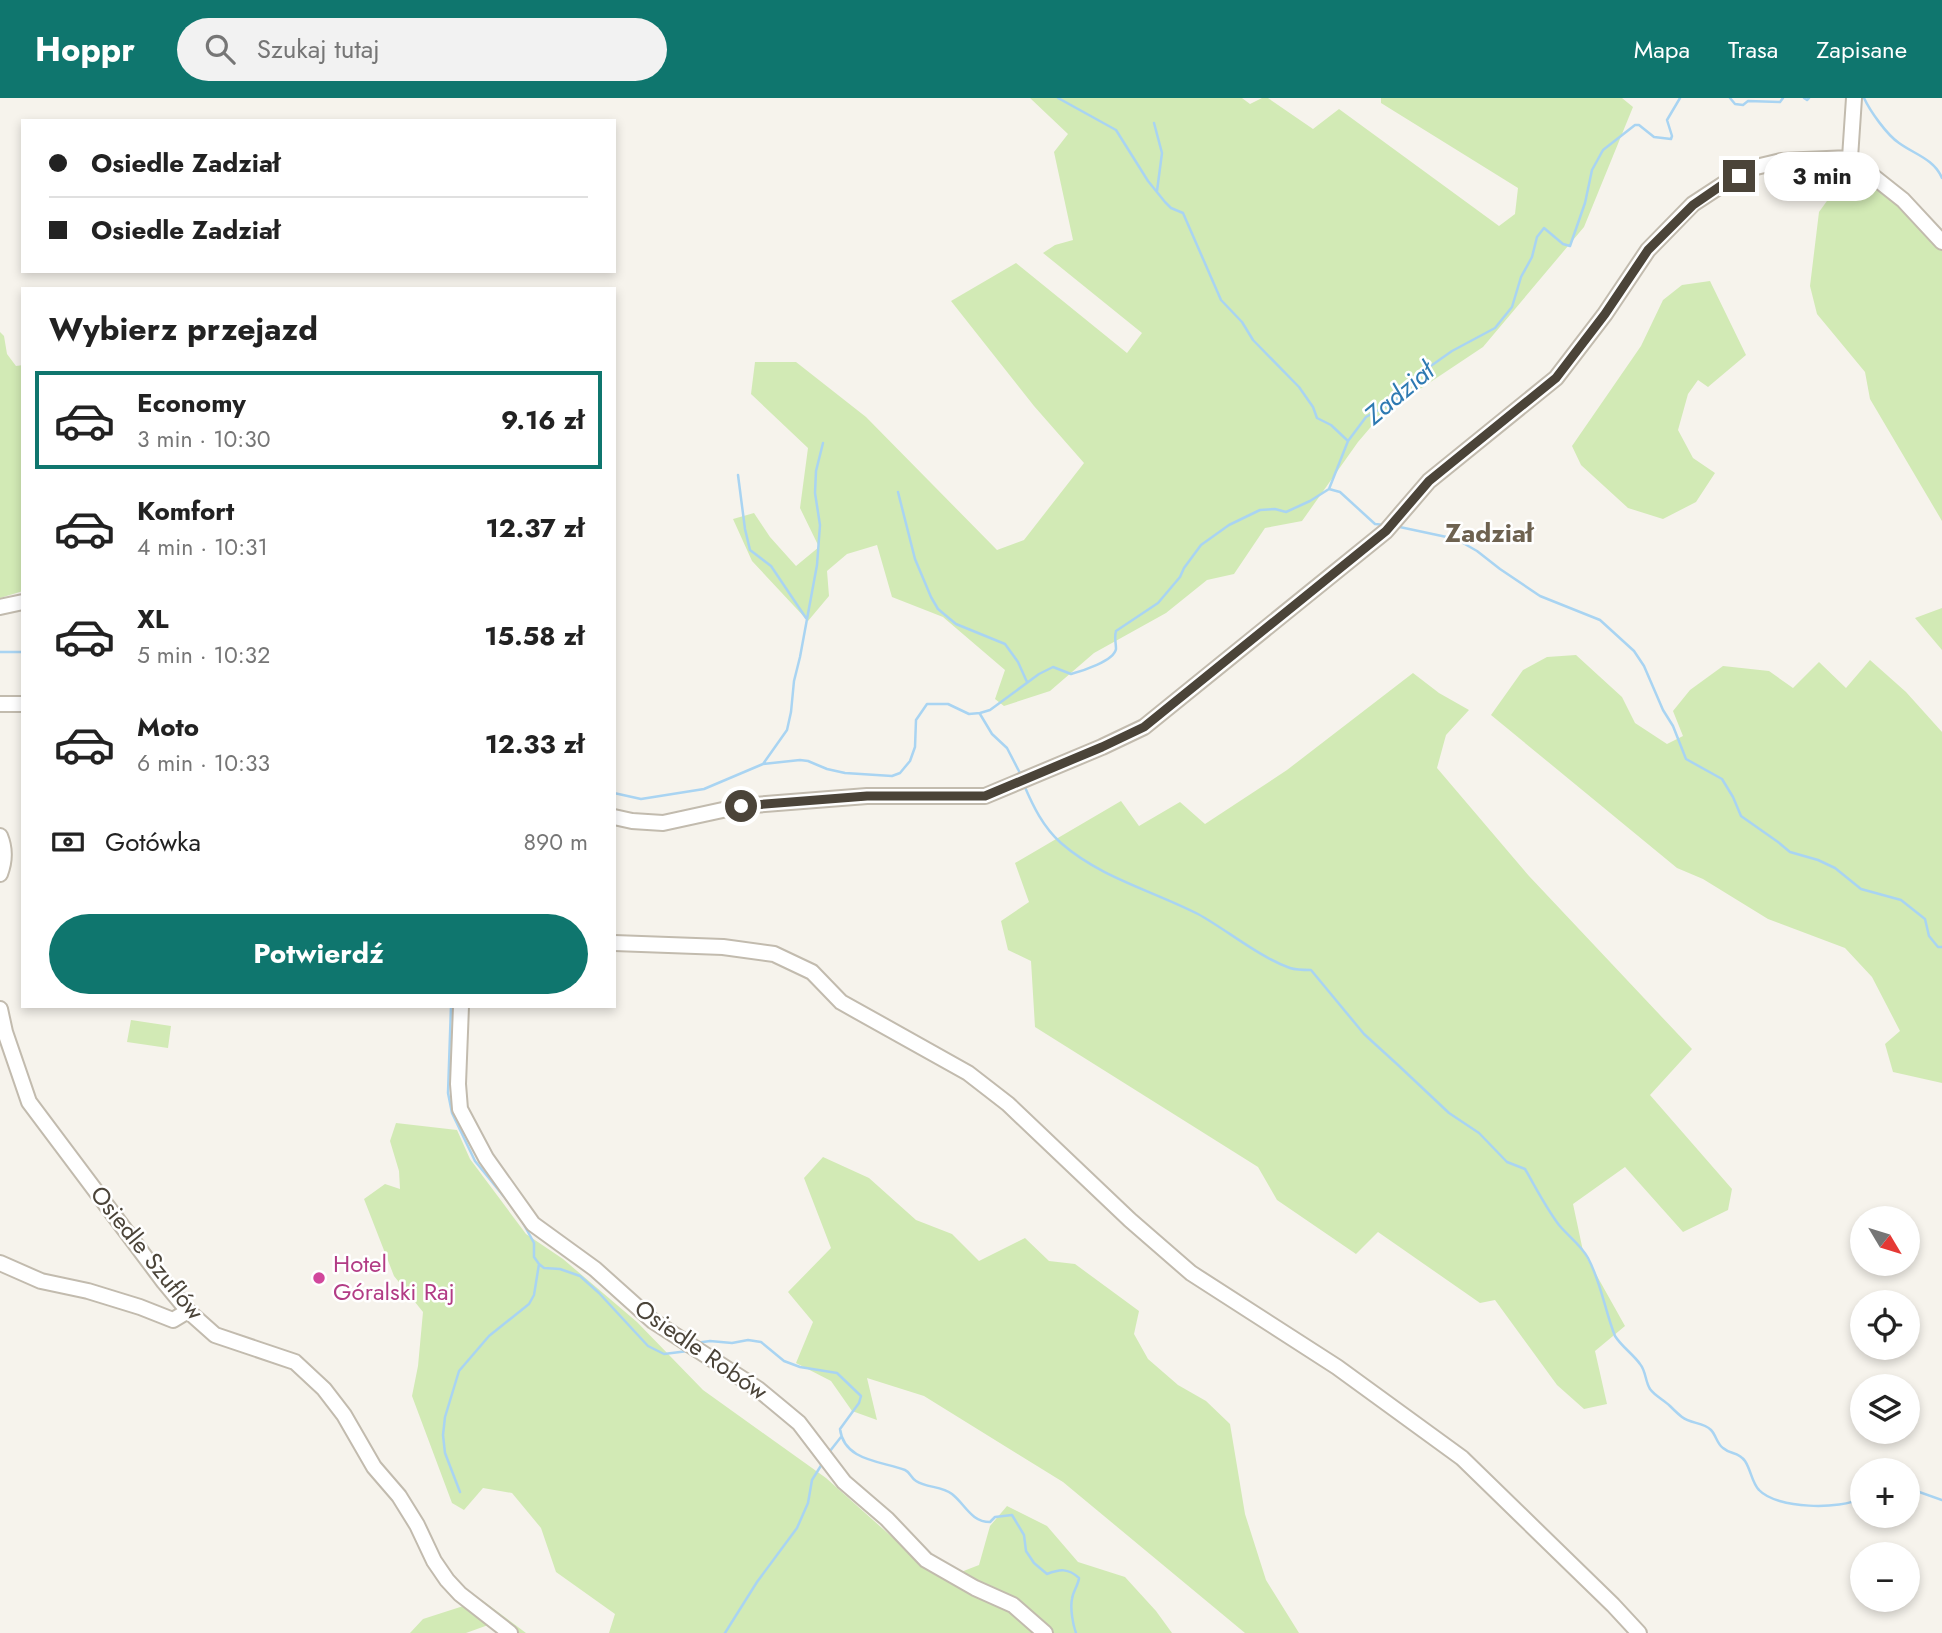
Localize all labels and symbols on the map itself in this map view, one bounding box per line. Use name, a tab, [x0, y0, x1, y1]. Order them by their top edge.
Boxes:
callout: 3 min	[1764, 152, 1879, 200]
route end	[1723, 160, 1755, 192]
water label: Zadział	[1355, 351, 1444, 434]
district label: Zadział	[1445, 514, 1535, 552]
route start	[725, 790, 757, 822]
street label: Osiedle Szuflów	[82, 1178, 213, 1328]
north arrow	[1850, 1206, 1920, 1276]
place label: Hotel Góralski Raj	[333, 1246, 455, 1309]
marker: Hotel Góralski Raj	[311, 1270, 327, 1286]
street label: Osiedle Robów	[628, 1291, 775, 1409]

